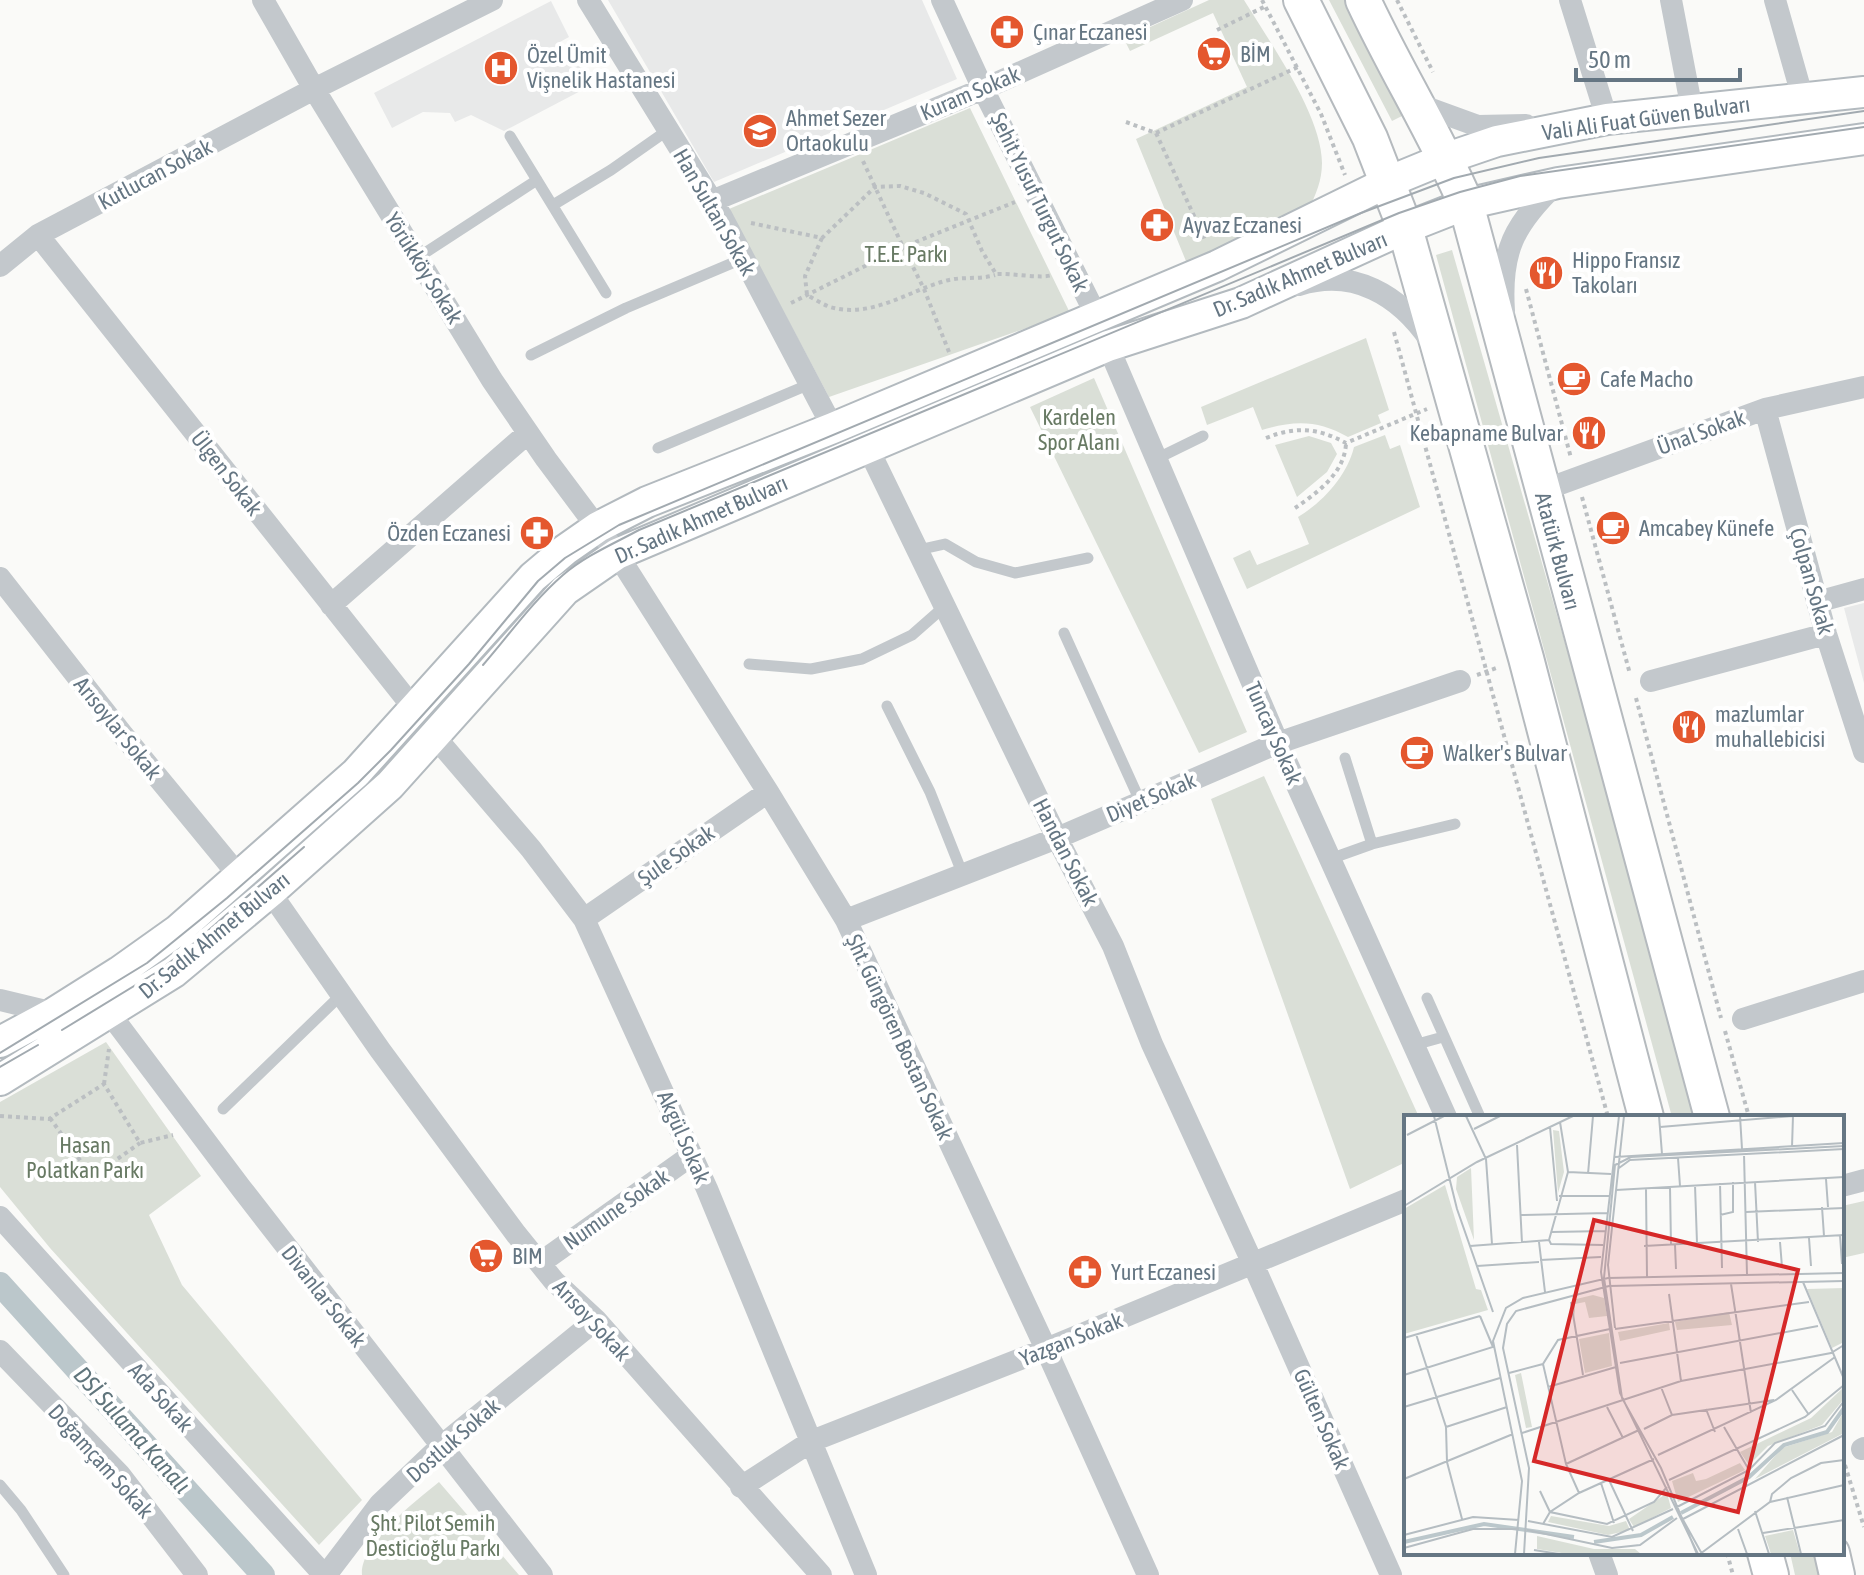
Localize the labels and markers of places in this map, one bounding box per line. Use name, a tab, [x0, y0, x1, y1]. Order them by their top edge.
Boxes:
pharmacy icon: Çınar Eczanesi	[988, 13, 1026, 51]
place label: Çınar Eczanesi	[1033, 19, 1148, 45]
supermarket icon: BİM	[1195, 35, 1233, 73]
place label: BİM	[1240, 41, 1271, 67]
place label: Özel Ümit Vişnelik Hastanesi	[527, 42, 676, 93]
hospital icon: Özel Ümit Vişnelik Hastanesi	[482, 49, 520, 87]
place label: Ahmet Sezer Ortaokulu	[786, 105, 887, 156]
school or university icon: Ahmet Sezer Ortaokulu	[741, 112, 779, 150]
pharmacy icon: Ayvaz Eczanesi	[1138, 206, 1176, 244]
place label: Ayvaz Eczanesi	[1183, 212, 1302, 238]
place label: Hippo Fransız Takoları	[1572, 247, 1680, 298]
restaurant icon: Hippo Fransız Takoları	[1527, 254, 1565, 292]
cafe icon: Cafe Macho	[1555, 360, 1593, 398]
place label: Cafe Macho	[1600, 366, 1693, 392]
restaurant icon: Kebapname Bulvar	[1570, 414, 1608, 452]
place label: Kebapname Bulvar	[1410, 420, 1564, 446]
cafe icon: Amcabey Künefe	[1594, 509, 1632, 547]
pharmacy icon: Özden Eczanesi	[518, 514, 556, 552]
place label: Amcabey Künefe	[1639, 515, 1774, 541]
place label: Özden Eczanesi	[387, 520, 511, 546]
place label: mazlumlar muhallebicisi	[1715, 701, 1825, 752]
restaurant icon: mazlumlar muhallebicisi	[1670, 708, 1708, 746]
cafe icon: Walker's Bulvar	[1398, 734, 1436, 772]
place label: Walker's Bulvar	[1443, 740, 1567, 766]
supermarket icon: BIM	[467, 1237, 505, 1275]
place label: BIM	[512, 1243, 543, 1269]
pharmacy icon: Yurt Eczanesi	[1066, 1253, 1104, 1291]
place label: Yurt Eczanesi	[1111, 1259, 1216, 1285]

